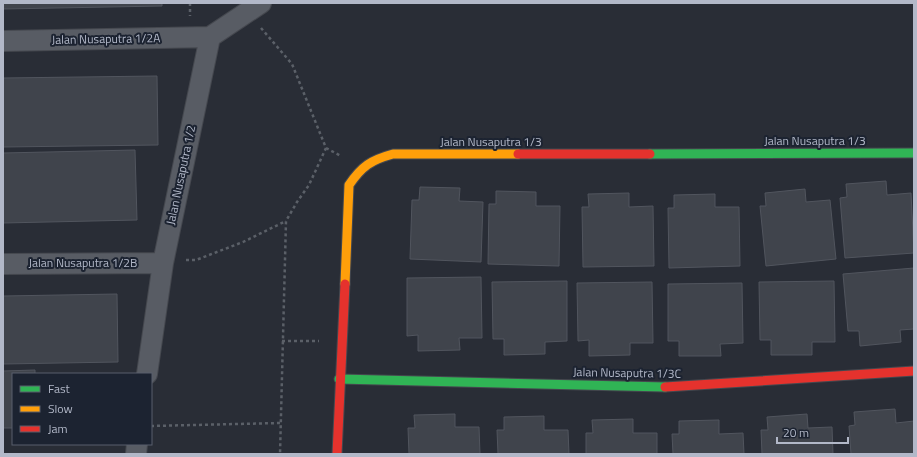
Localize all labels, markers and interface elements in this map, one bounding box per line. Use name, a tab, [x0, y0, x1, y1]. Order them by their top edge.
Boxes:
street label: Jalan Nusaputra 1/2A	[51, 28, 160, 49]
street label: Jalan Nusaputra 1/2	[161, 123, 200, 227]
street label: Jalan Nusaputra 1/3	[764, 131, 866, 150]
street label: Jalan Nusaputra 1/3	[440, 132, 542, 151]
street label: Jalan Nusaputra 1/2B	[29, 253, 137, 272]
street label: Jalan Nusaputra 1/3C	[573, 362, 682, 383]
legend	[12, 373, 152, 445]
text: Fast	[48, 379, 71, 398]
text: Slow	[48, 399, 73, 418]
text: Jam	[48, 419, 68, 438]
scale bar	[777, 419, 848, 445]
text: 20 m	[783, 423, 809, 442]

